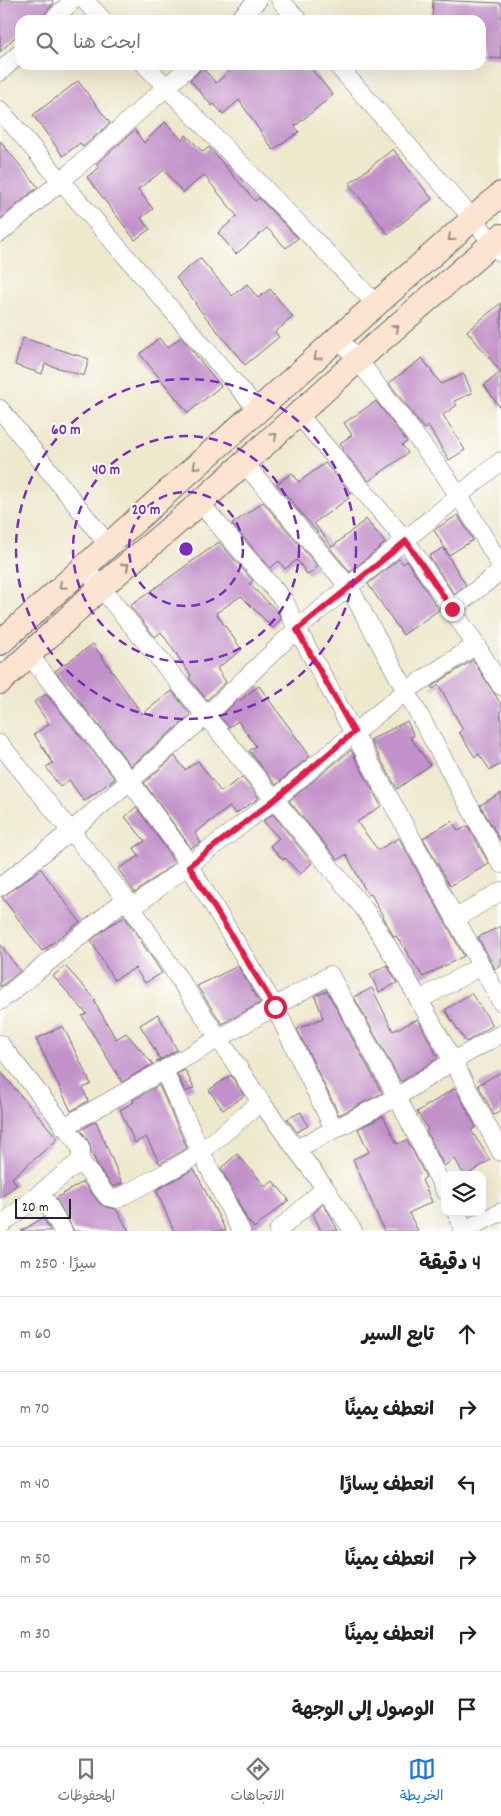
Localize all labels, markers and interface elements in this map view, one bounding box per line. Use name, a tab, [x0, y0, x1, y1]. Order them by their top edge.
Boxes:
search box	[15, 15, 486, 70]
icon: search	[33, 29, 61, 57]
text: ابحث هنا	[73, 31, 141, 58]
one-way arrow	[448, 232, 457, 241]
one-way arrow	[390, 324, 399, 333]
one-way arrow	[313, 351, 322, 360]
text: 60 m	[51, 420, 81, 442]
one-way arrow	[269, 433, 278, 442]
text: 40 m	[92, 460, 120, 482]
one-way arrow	[193, 460, 202, 469]
text: 20 m	[132, 500, 160, 522]
centre of rings	[177, 540, 195, 558]
one-way arrow	[120, 562, 129, 571]
one-way arrow	[59, 580, 68, 589]
route end	[441, 598, 464, 621]
route start	[264, 996, 287, 1019]
map controls	[441, 1171, 486, 1216]
button: layers	[441, 1171, 486, 1216]
scale bar	[15, 1196, 71, 1219]
text: 20 m	[22, 1198, 49, 1218]
text: 4 دقيقة	[419, 1250, 481, 1280]
text: سيرًا · 250 m	[20, 1253, 97, 1276]
icon: ahead	[453, 1320, 481, 1348]
text: 60 m	[20, 1323, 51, 1346]
text: تابع السير	[362, 1323, 434, 1350]
icon: right	[453, 1395, 481, 1423]
text: 70 m	[20, 1398, 50, 1421]
text: انعطف يمينًا	[345, 1398, 434, 1425]
icon: left	[453, 1470, 481, 1498]
text: 40 m	[20, 1473, 50, 1496]
text: انعطف يسارًا	[340, 1473, 434, 1500]
icon: right	[453, 1545, 481, 1573]
text: 50 m	[20, 1548, 51, 1571]
text: انعطف يمينًا	[345, 1548, 434, 1575]
icon: right	[453, 1620, 481, 1648]
text: 30 m	[20, 1623, 51, 1646]
text: انعطف يمينًا	[345, 1623, 434, 1650]
icon: arrive	[453, 1695, 481, 1723]
text: الوصول إلى الوجهة	[292, 1698, 434, 1725]
tab: المحفوظات	[58, 1755, 115, 1808]
tab: الاتجاهات	[230, 1755, 285, 1808]
tab: الخريطة	[400, 1755, 443, 1808]

